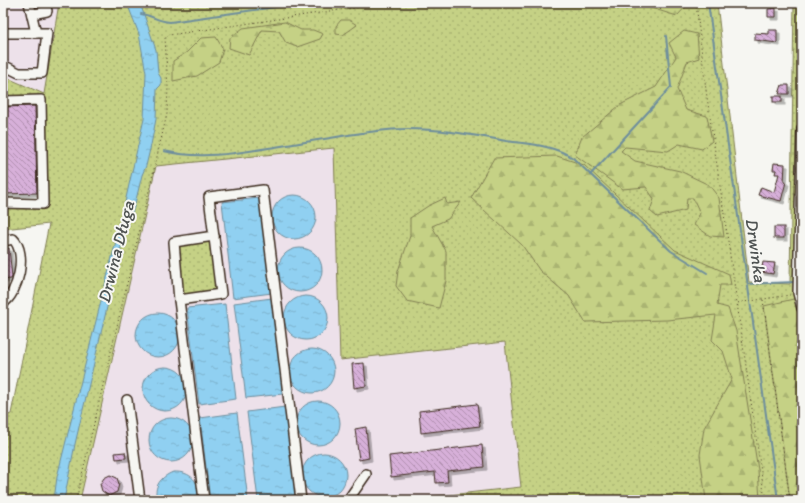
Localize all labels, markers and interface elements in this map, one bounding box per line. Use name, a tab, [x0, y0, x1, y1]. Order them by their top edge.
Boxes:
water label: Drwina Długa	[93, 198, 139, 305]
water label: Drwinka	[741, 217, 772, 284]

